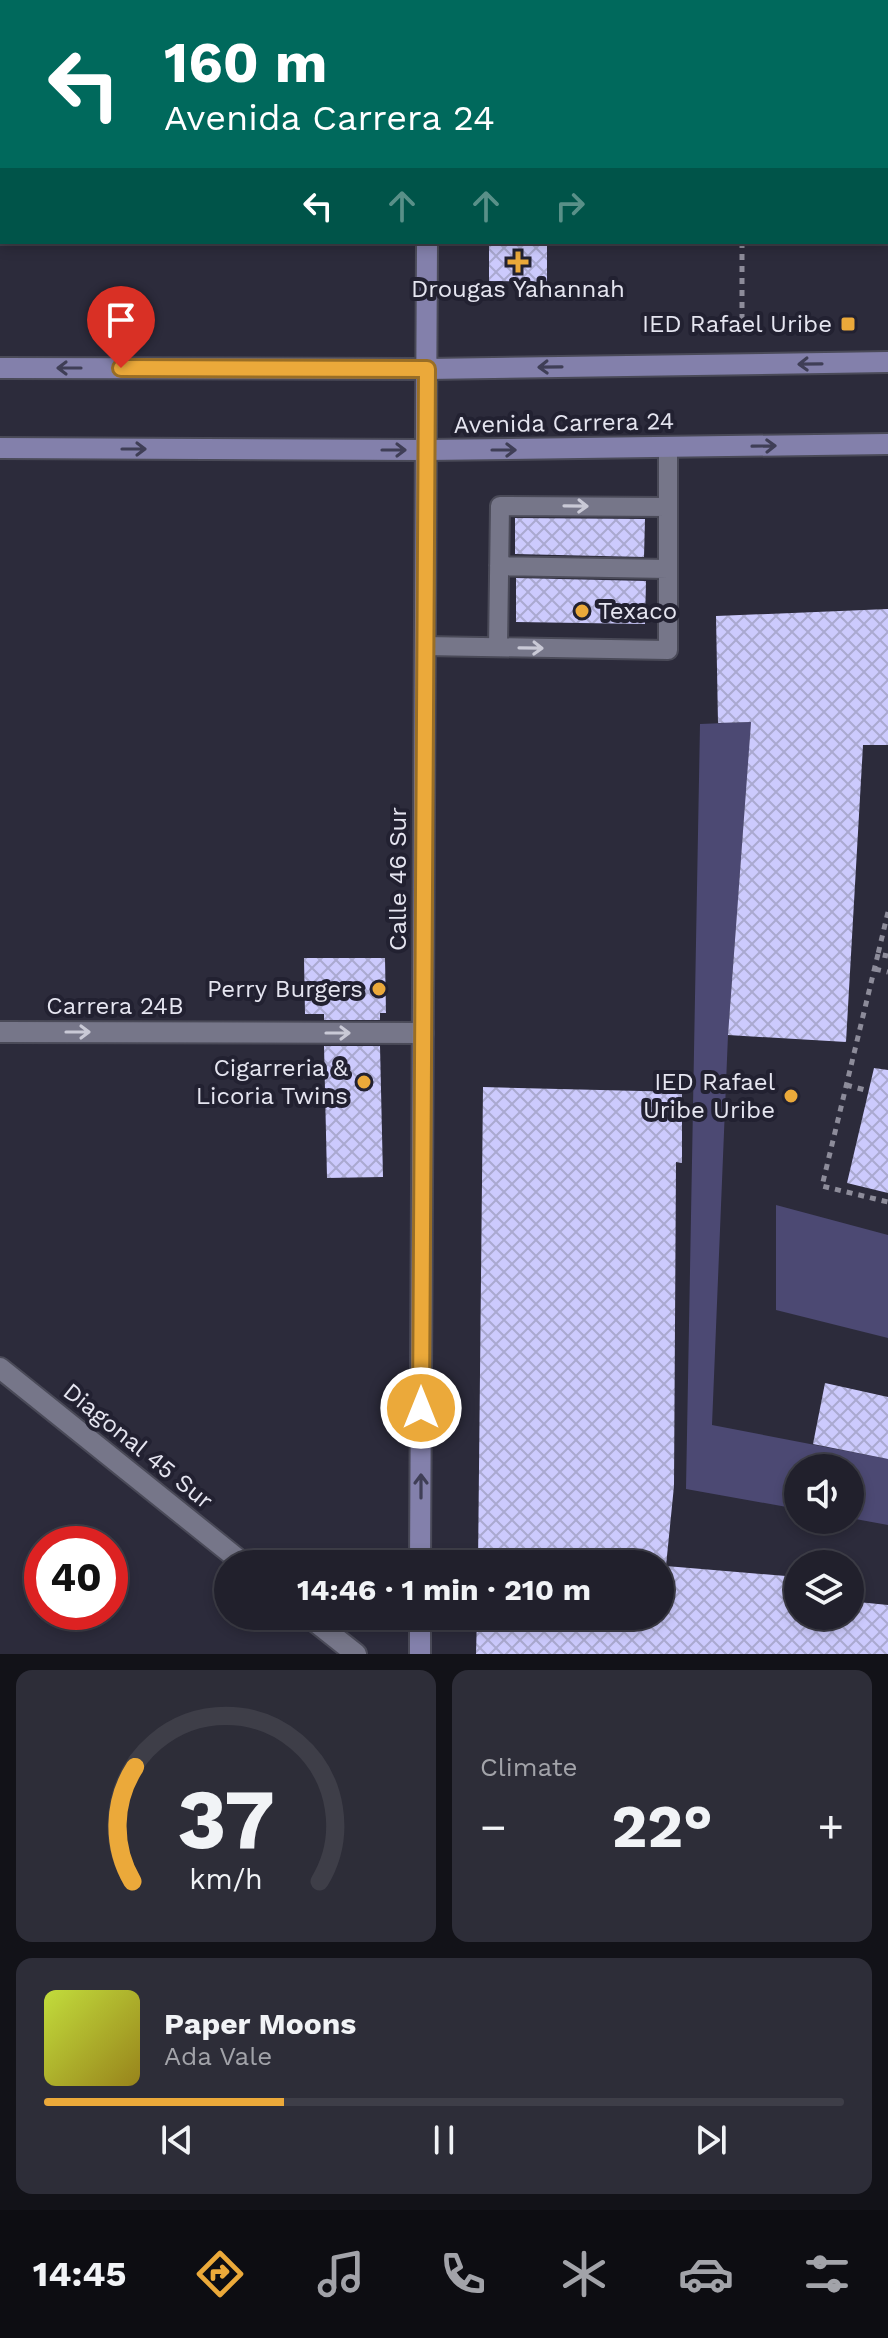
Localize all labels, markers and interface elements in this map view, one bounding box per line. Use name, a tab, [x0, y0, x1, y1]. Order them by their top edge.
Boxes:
text: 160 m	[164, 30, 327, 96]
icon: left	[32, 32, 136, 136]
text: Avenida Carrera 24	[164, 97, 495, 139]
icon: left	[296, 184, 340, 228]
icon: ahead	[380, 184, 424, 228]
icon: ahead	[464, 184, 508, 228]
icon: right	[548, 184, 592, 228]
marker: Drougas Yahannah	[509, 253, 527, 271]
place label: Drougas Yahannah	[411, 275, 625, 303]
pin	[87, 286, 155, 368]
icon: arrive	[99, 298, 143, 342]
place label: IED Rafael Uribe	[642, 310, 832, 338]
marker: IED Rafael Uribe	[839, 315, 857, 333]
one-way arrow	[797, 356, 824, 371]
one-way arrow	[56, 360, 83, 376]
one-way arrow	[537, 360, 564, 375]
street label: Avenida Carrera 24	[453, 407, 675, 439]
one-way arrow	[750, 439, 777, 454]
one-way arrow	[120, 441, 147, 457]
one-way arrow	[380, 442, 407, 458]
one-way arrow	[490, 442, 517, 458]
one-way arrow	[562, 499, 589, 514]
place label: Texaco	[598, 597, 677, 625]
marker: Texaco	[573, 602, 591, 620]
one-way arrow	[517, 640, 544, 656]
street label: Calle 46 Sur	[384, 807, 412, 951]
place label: Perry Burgers	[207, 975, 363, 1003]
marker: Perry Burgers	[370, 980, 388, 998]
street label: Carrera 24B	[46, 992, 184, 1020]
one-way arrow	[64, 1024, 91, 1040]
one-way arrow	[324, 1025, 351, 1041]
place label: Cigarreria & Licoria Twins	[196, 1054, 349, 1110]
place label: IED Rafael Uribe Uribe	[643, 1068, 776, 1124]
marker: Cigarreria & Licoria Twins	[355, 1073, 373, 1091]
marker: IED Rafael Uribe Uribe	[782, 1087, 800, 1105]
position arrow	[379, 1366, 463, 1450]
street label: Diagonal 45 Sur	[58, 1377, 219, 1515]
map controls	[784, 1454, 864, 1630]
button: sound	[784, 1454, 864, 1534]
one-way arrow	[413, 1473, 429, 1500]
speed limit sign: 40	[24, 1526, 128, 1630]
button: layers	[784, 1550, 864, 1630]
text: 14:46 · 1 min · 210 m	[297, 1572, 591, 1607]
text: Climate	[480, 1752, 578, 1782]
text: 37	[177, 1771, 275, 1868]
text: 22°	[611, 1791, 713, 1862]
text: −	[480, 1801, 507, 1853]
text: +	[817, 1801, 844, 1853]
text: km/h	[189, 1862, 263, 1896]
text: Paper Moons	[164, 2006, 356, 2041]
text: Ada Vale	[164, 2041, 272, 2071]
icon: previous	[155, 2118, 199, 2162]
icon: pause	[422, 2118, 466, 2162]
icon: next	[689, 2118, 733, 2162]
icon: directions	[192, 2246, 248, 2302]
icon: music	[313, 2246, 369, 2302]
icon: phone	[435, 2246, 491, 2302]
icon: climate	[556, 2246, 612, 2302]
icon: car	[678, 2246, 734, 2302]
icon: filters	[799, 2246, 855, 2302]
text: 14:45	[33, 2253, 127, 2295]

